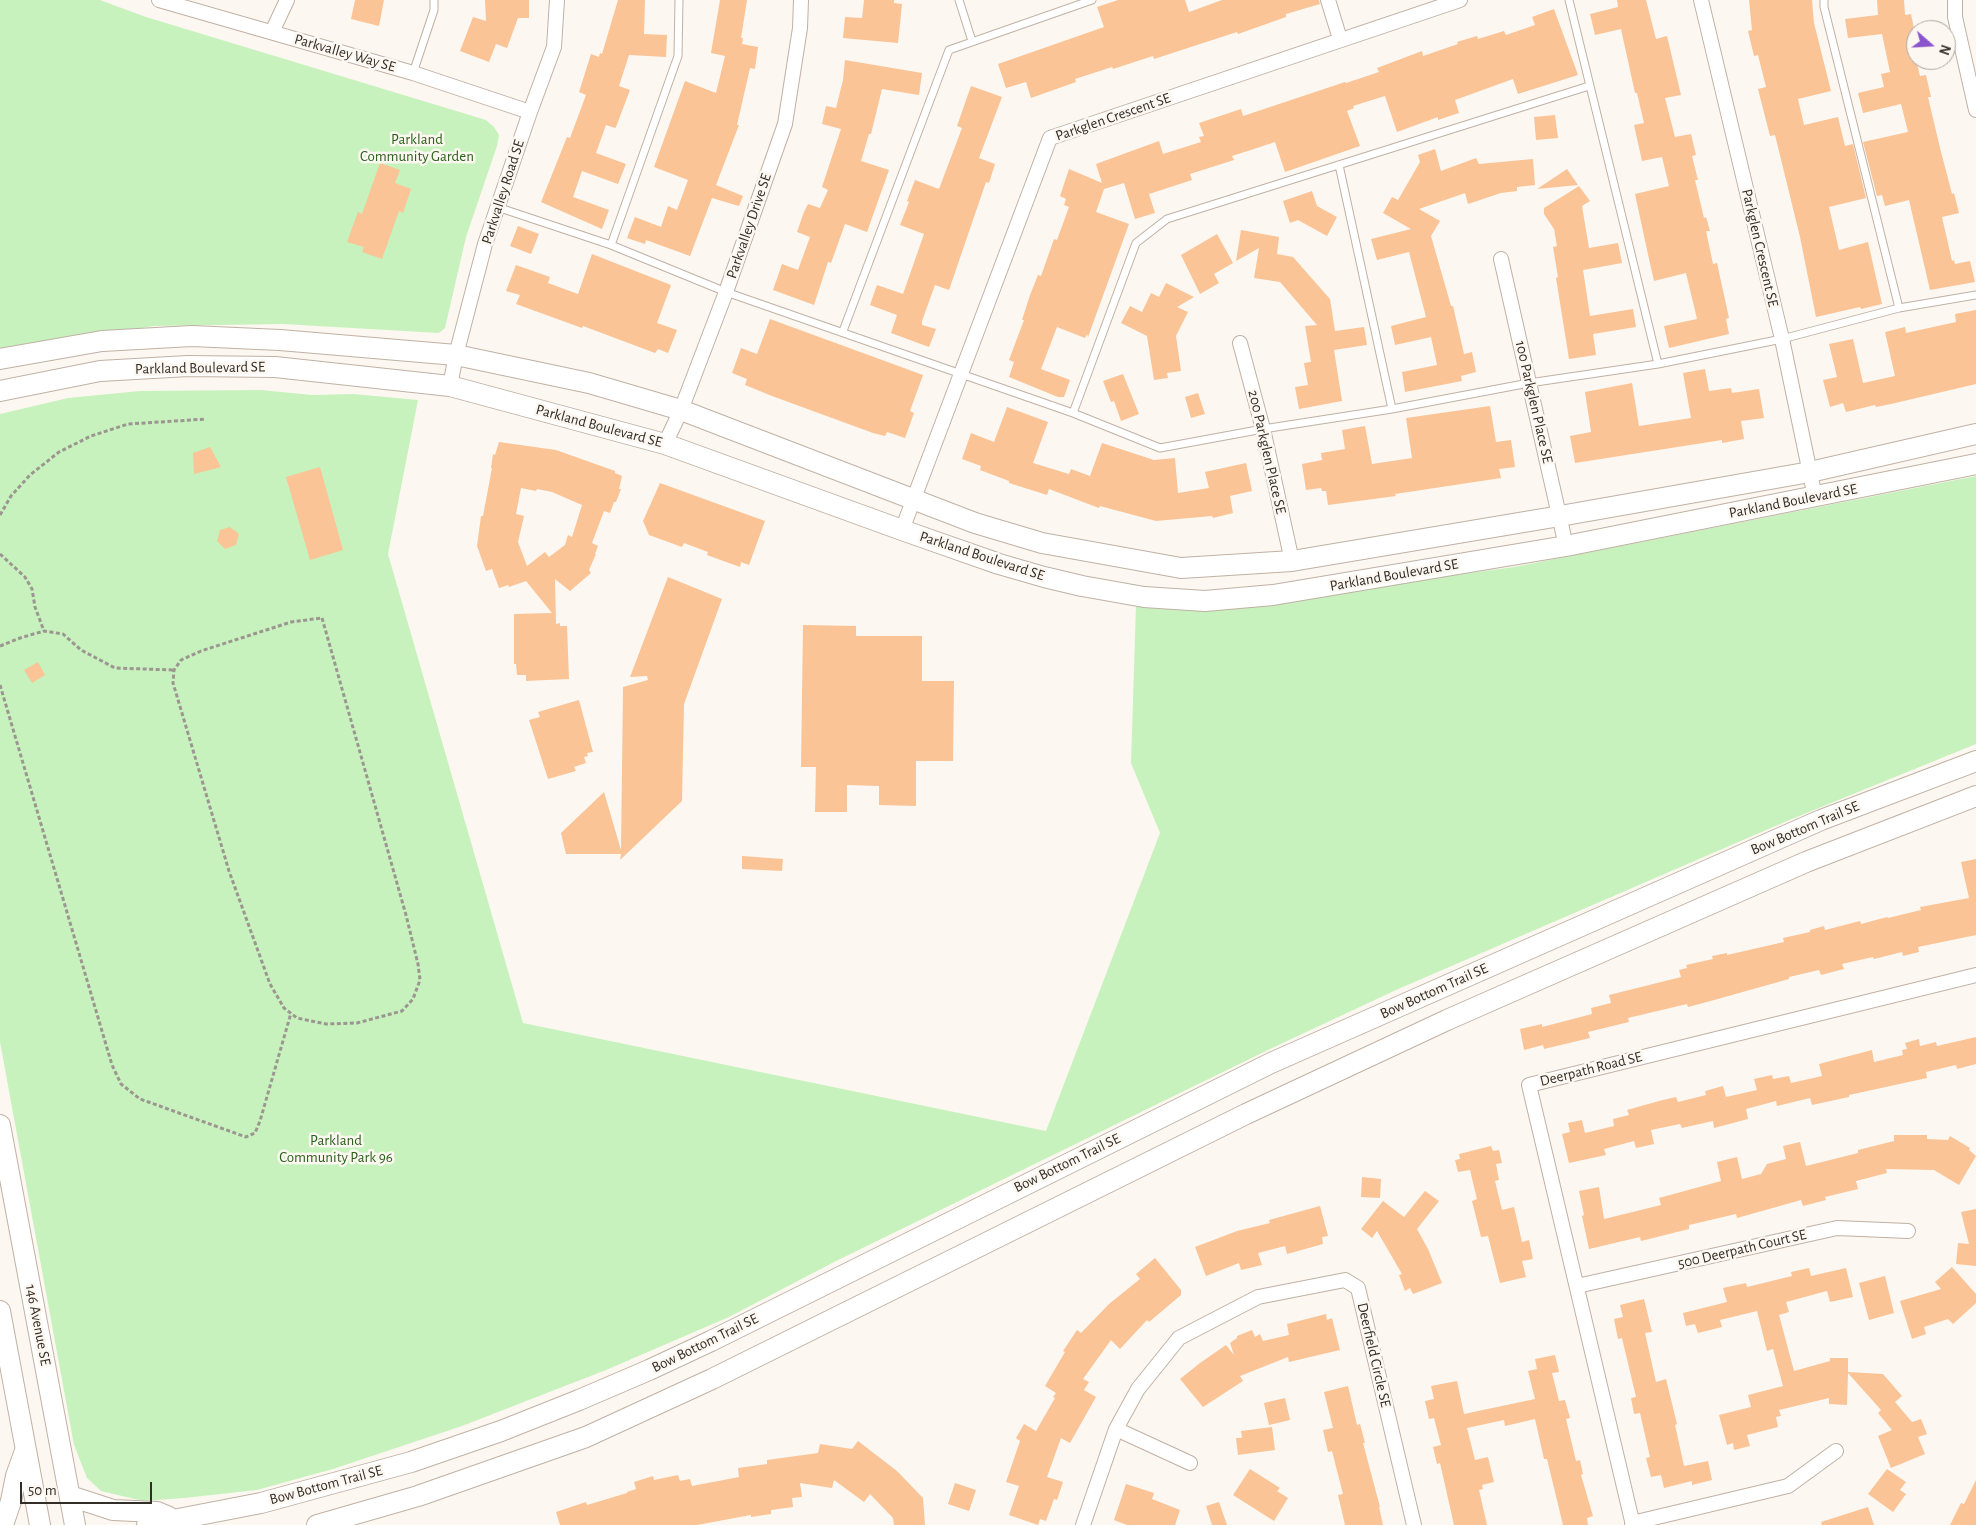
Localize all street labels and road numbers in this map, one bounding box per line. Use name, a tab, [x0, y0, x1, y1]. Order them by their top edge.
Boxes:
street label: Parkvalley Way SE	[292, 30, 398, 76]
street label: Parkglen Crescent SE	[1053, 89, 1173, 145]
street label: Parkvalley Road SE	[478, 138, 528, 246]
street label: Parkvalley Drive SE	[723, 171, 775, 281]
street label: Parkglen Crescent SE	[1738, 187, 1782, 309]
street label: 100 Parkglen Place SE	[1511, 339, 1557, 465]
street label: Parkland Boulevard SE	[135, 358, 265, 378]
street label: 200 Parkglen Place SE	[1244, 388, 1290, 516]
street label: Parkland Boulevard SE	[534, 400, 664, 452]
street label: Parkland Boulevard SE	[1727, 480, 1859, 522]
street label: Parkland Boulevard SE	[917, 527, 1047, 585]
street label: Parkland Boulevard SE	[1328, 555, 1460, 595]
street label: Bow Bottom Trail SE	[1748, 797, 1862, 859]
street label: Bow Bottom Trail SE	[1377, 959, 1491, 1023]
street label: Deerpath Road SE	[1538, 1048, 1644, 1090]
street label: Bow Bottom Trail SE	[1011, 1129, 1123, 1197]
street label: 500 Deerpath Court SE	[1676, 1225, 1808, 1273]
street label: 146 Avenue SE	[21, 1283, 55, 1367]
street label: Deerfield Circle SE	[1353, 1301, 1395, 1409]
street label: Bow Bottom Trail SE	[649, 1309, 761, 1377]
street label: Bow Bottom Trail SE	[268, 1461, 384, 1509]

